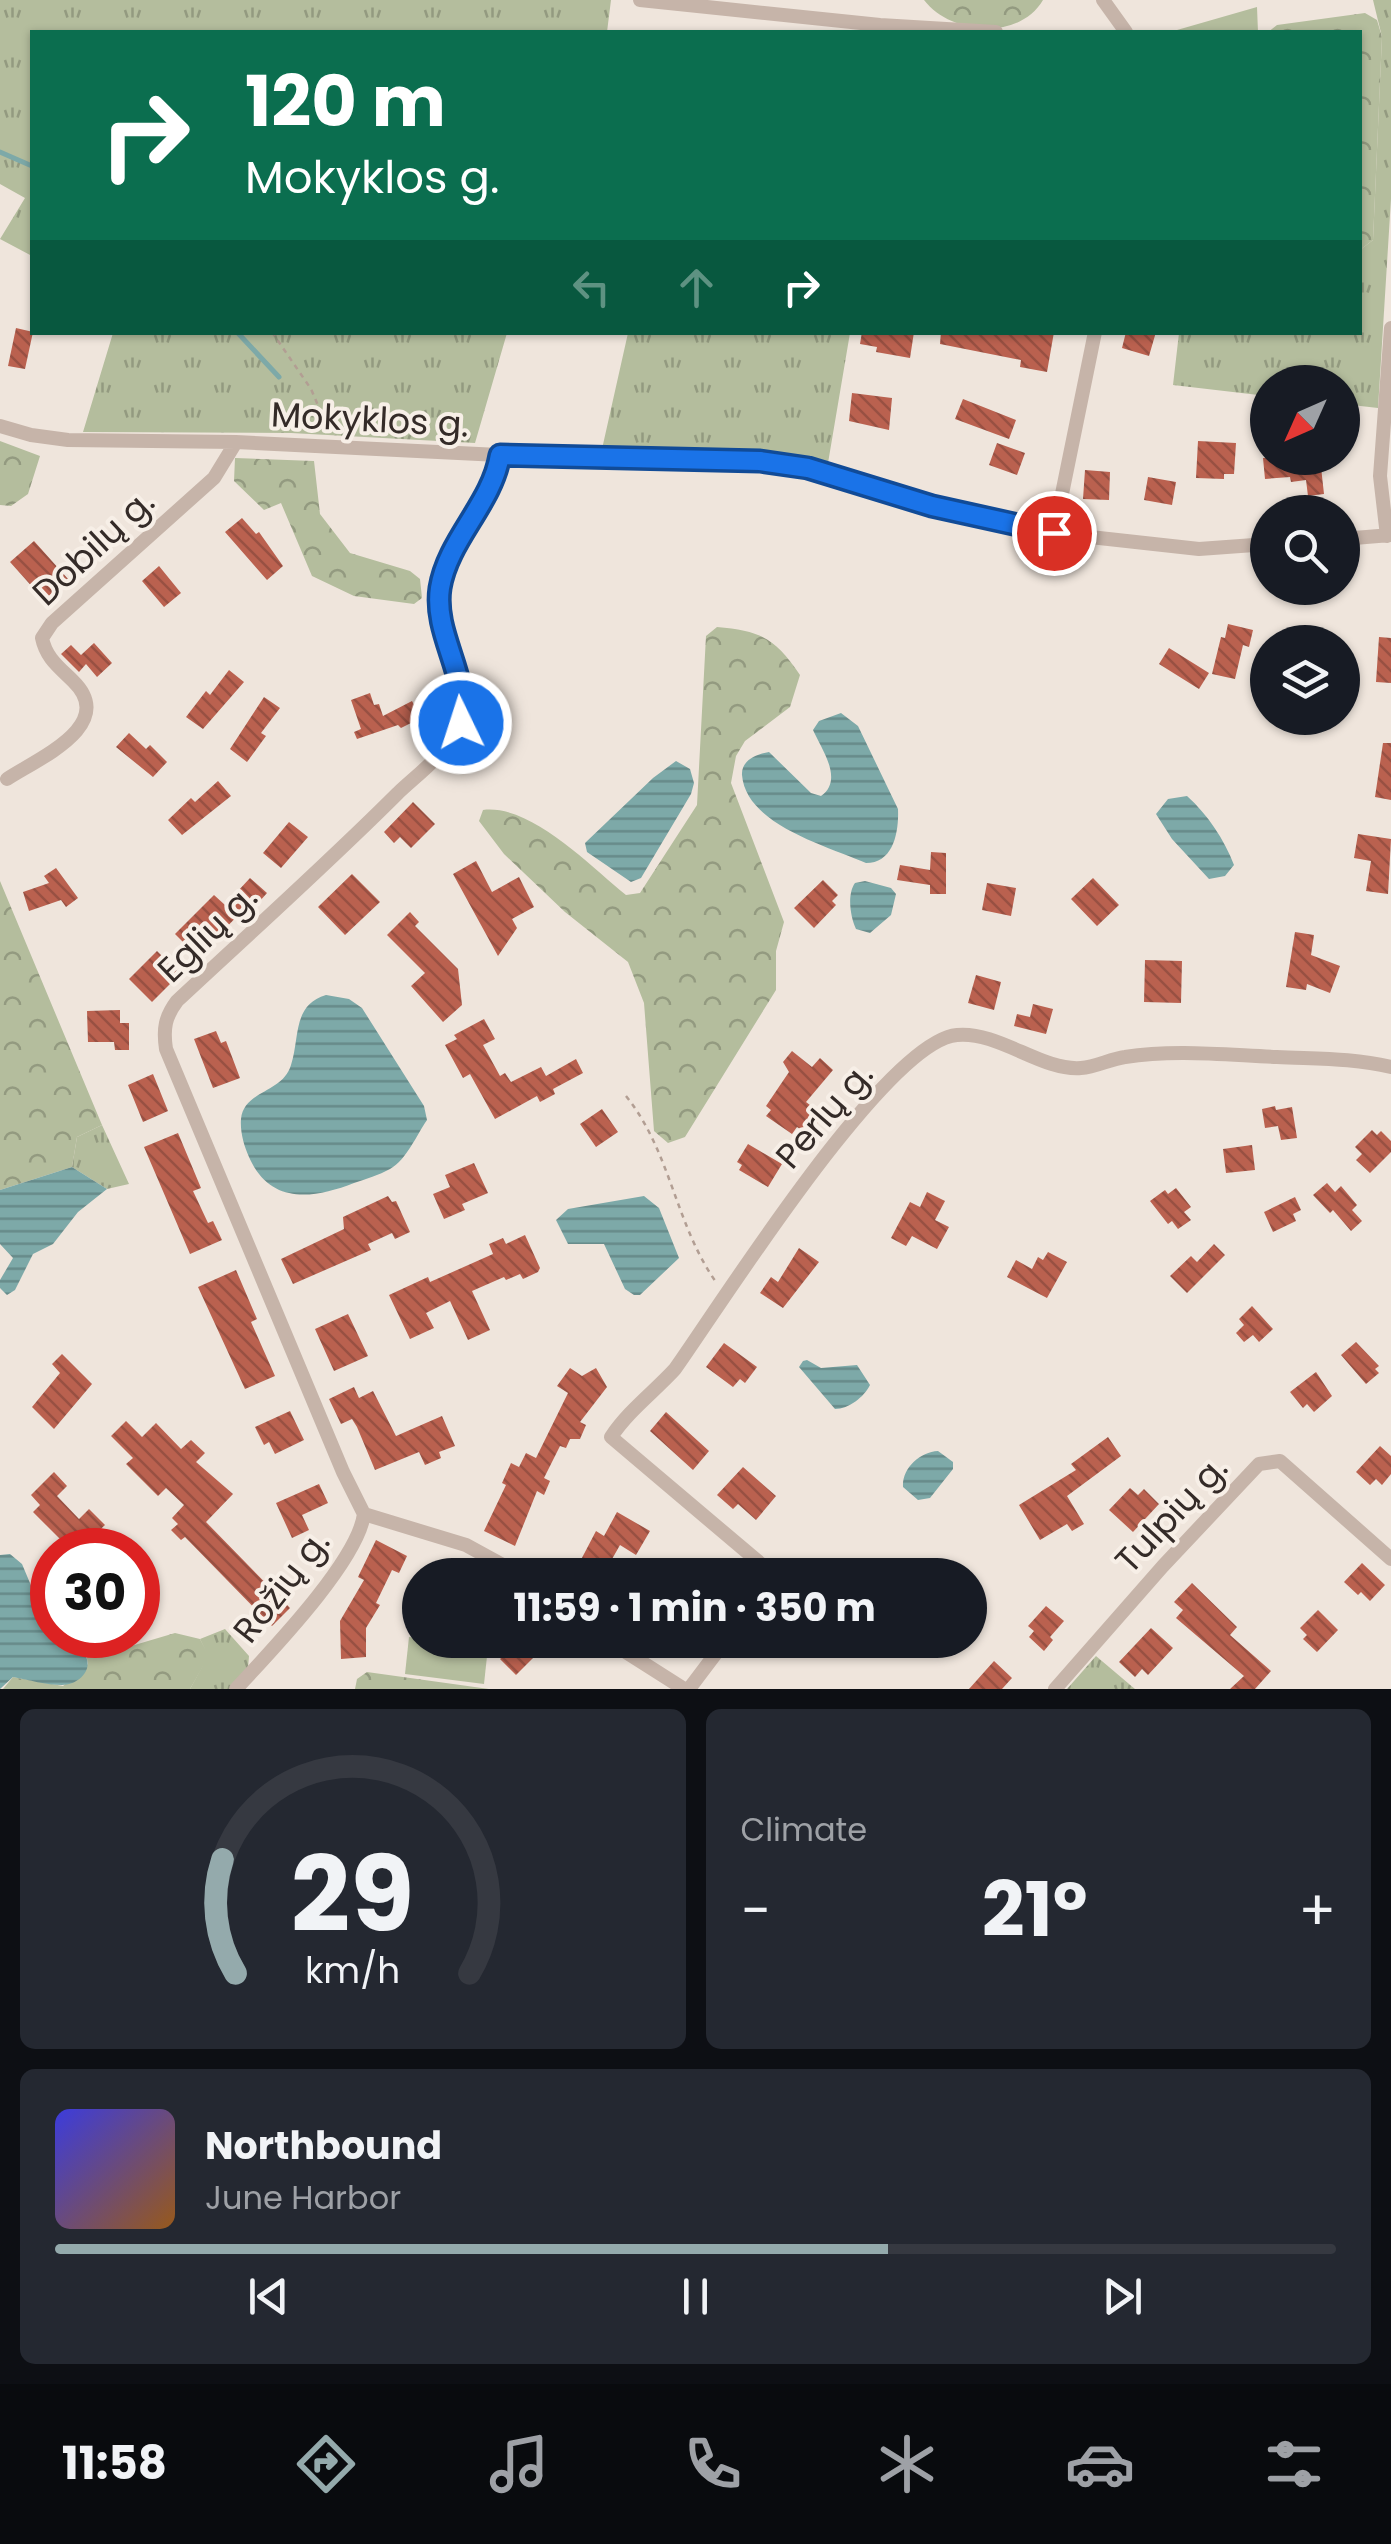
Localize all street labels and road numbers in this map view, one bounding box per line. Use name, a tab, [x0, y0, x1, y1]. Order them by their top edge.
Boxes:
street label: Mokyklos g.	[270, 389, 470, 449]
street label: Dobilų g.	[21, 478, 165, 616]
street label: Eglių g.	[146, 873, 268, 993]
street label: Perlų g.	[764, 1051, 884, 1179]
street label: Tulpių g.	[1104, 1444, 1238, 1584]
street label: Rožių g.	[221, 1519, 341, 1653]

